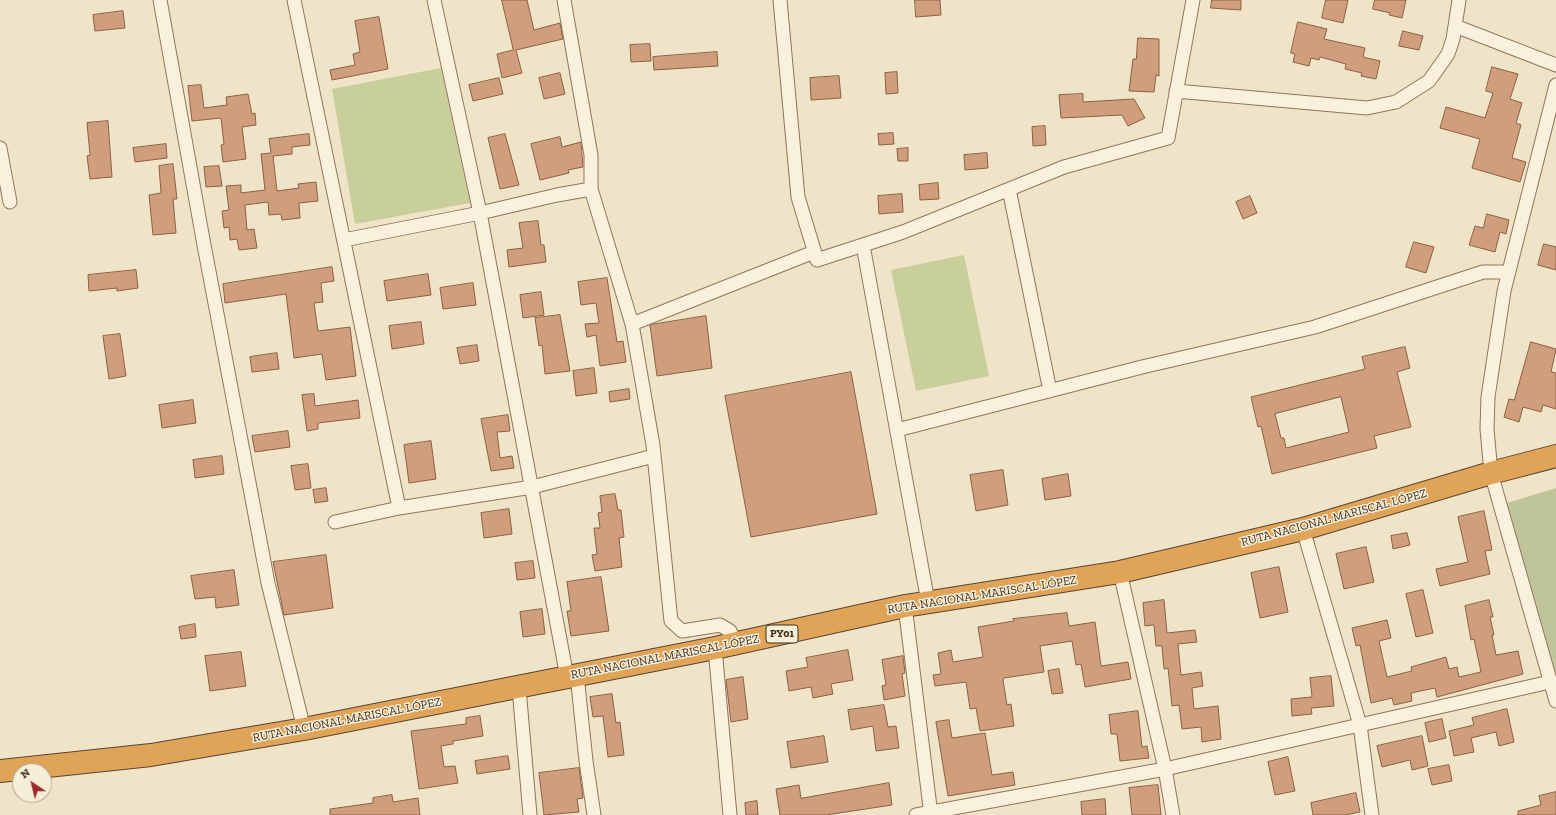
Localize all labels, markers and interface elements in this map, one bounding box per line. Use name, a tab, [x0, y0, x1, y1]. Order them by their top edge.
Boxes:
street label: RUTA NACIONAL MARISCAL LÓPEZ	[1240, 486, 1428, 550]
street label: RUTA NACIONAL MARISCAL LÓPEZ	[886, 573, 1078, 617]
road number: PY01	[766, 625, 798, 643]
street label: RUTA NACIONAL MARISCAL LÓPEZ	[570, 632, 760, 682]
street label: RUTA NACIONAL MARISCAL LÓPEZ	[252, 695, 442, 745]
north arrow	[12, 763, 52, 803]
text: N	[18, 766, 33, 781]

